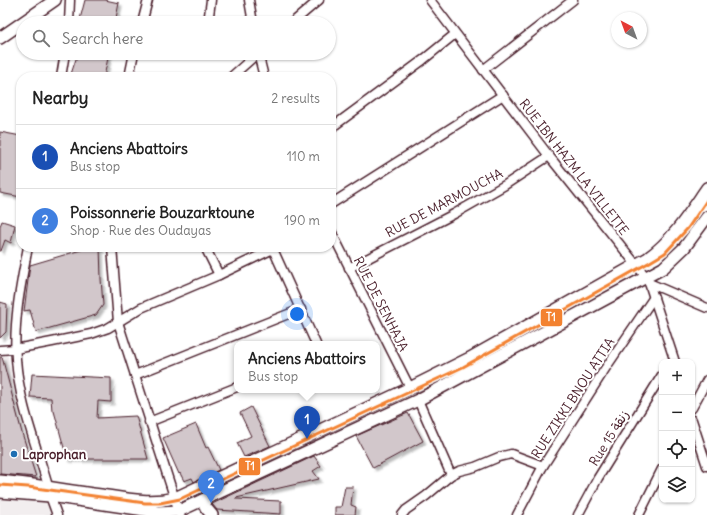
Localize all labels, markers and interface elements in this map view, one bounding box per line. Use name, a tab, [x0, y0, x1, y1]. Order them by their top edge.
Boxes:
north arrow	[611, 12, 647, 48]
search box	[16, 16, 336, 60]
icon: search	[30, 27, 52, 49]
text: Search here	[62, 29, 143, 48]
text: Nearby	[32, 87, 88, 109]
text: 2 results	[271, 90, 320, 107]
street label: RUE IBN HAZM LA VILLETTE	[516, 95, 633, 239]
text: Anciens Abattoirs	[70, 139, 188, 158]
text: 1	[42, 148, 48, 165]
text: 110 m	[287, 148, 320, 165]
text: Bus stop	[70, 158, 120, 175]
street label: RUE DE MARMOUCHA	[382, 165, 506, 241]
text: Poissonnerie Bouzarktoune	[70, 203, 255, 222]
text: 2	[41, 212, 49, 229]
text: 190 m	[284, 212, 320, 229]
text: Shop · Rue des Oudayas	[70, 222, 211, 239]
street label: RUE DE SENHAJA	[350, 254, 412, 354]
your location	[287, 304, 307, 324]
line badge: T1	[540, 308, 563, 327]
text: T1	[546, 310, 556, 324]
street label: RUE ZIKKI BNOU ATTIA	[528, 334, 618, 462]
popup	[234, 341, 380, 393]
text: Anciens Abattoirs	[248, 349, 366, 368]
map controls	[659, 359, 695, 503]
button: +	[659, 359, 695, 395]
text: Bus stop	[248, 368, 298, 385]
button: −	[659, 395, 695, 431]
pin: 1	[294, 406, 320, 439]
street label: Rue 15 زنقة	[585, 407, 633, 469]
button: locate	[659, 431, 695, 467]
place label: Laprophan	[22, 446, 87, 463]
marker: Laprophan	[9, 449, 19, 459]
line badge: T1	[238, 457, 261, 476]
text: T1	[245, 459, 255, 473]
button: layers	[659, 467, 695, 503]
pin: 2	[198, 470, 224, 503]

